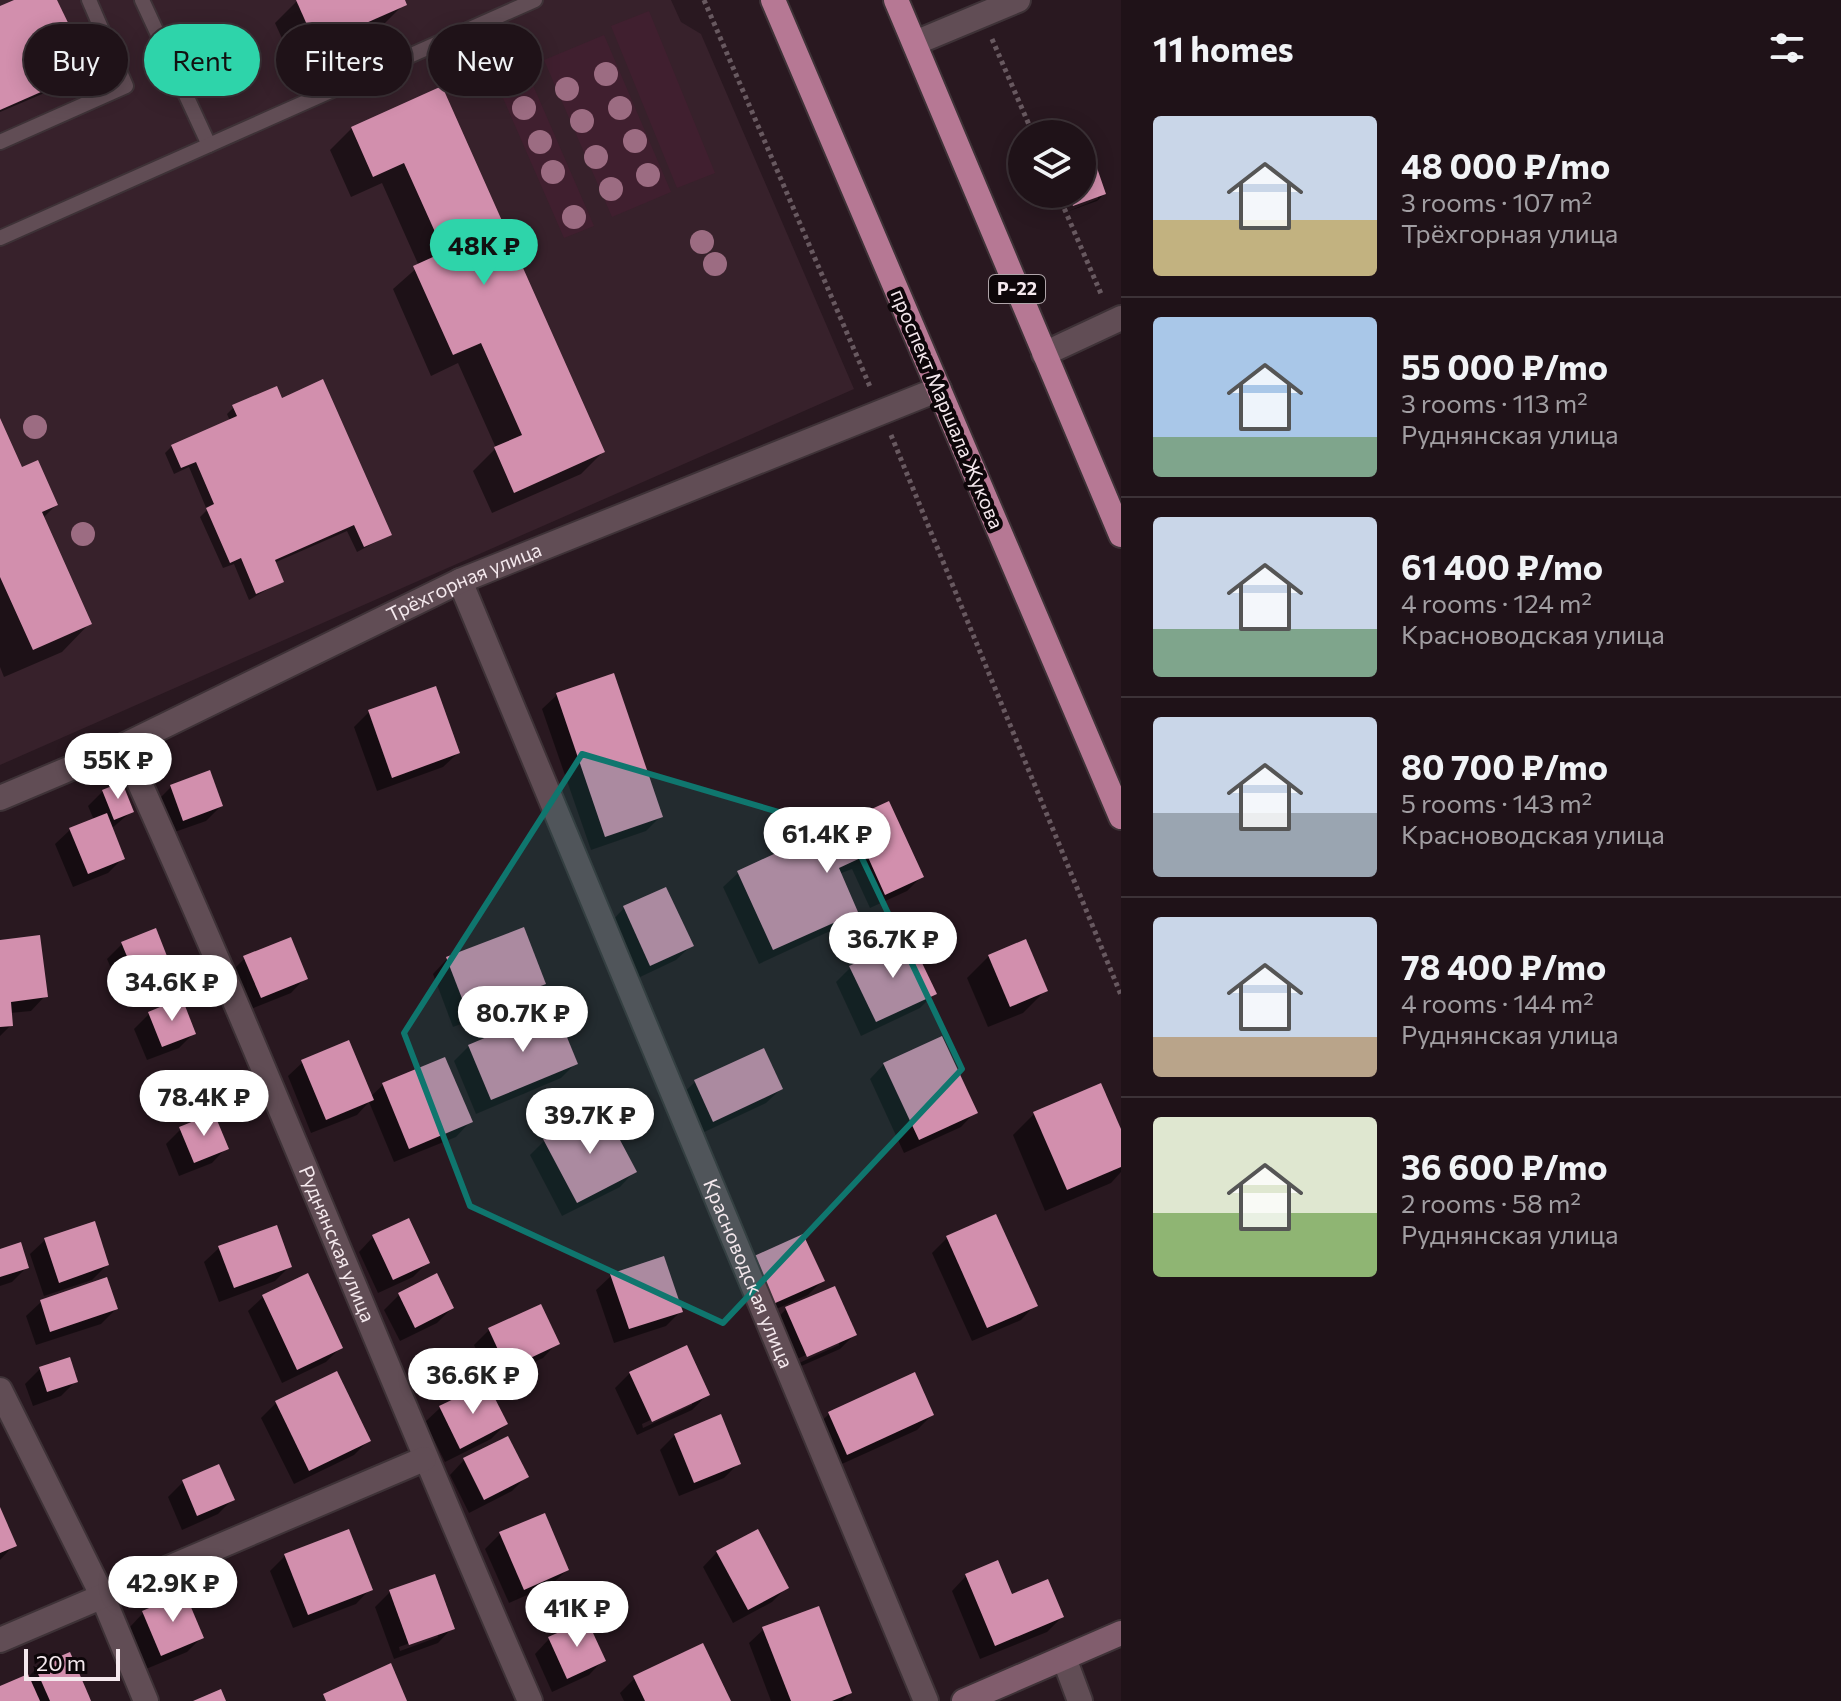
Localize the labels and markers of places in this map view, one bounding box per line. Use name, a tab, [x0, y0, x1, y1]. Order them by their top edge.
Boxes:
pin: 48K ₽	[428, 219, 540, 287]
pin: 55K ₽	[62, 733, 174, 801]
pin: 61.4K ₽	[753, 807, 901, 875]
pin: 36.7K ₽	[819, 912, 967, 980]
pin: 34.6K ₽	[98, 955, 246, 1023]
pin: 80.7K ₽	[449, 986, 597, 1054]
pin: 78.4K ₽	[130, 1070, 278, 1138]
pin: 39.7K ₽	[516, 1088, 664, 1156]
pin: 36.6K ₽	[399, 1348, 547, 1416]
pin: 42.9K ₽	[99, 1556, 247, 1624]
pin: 41K ₽	[521, 1581, 633, 1649]

